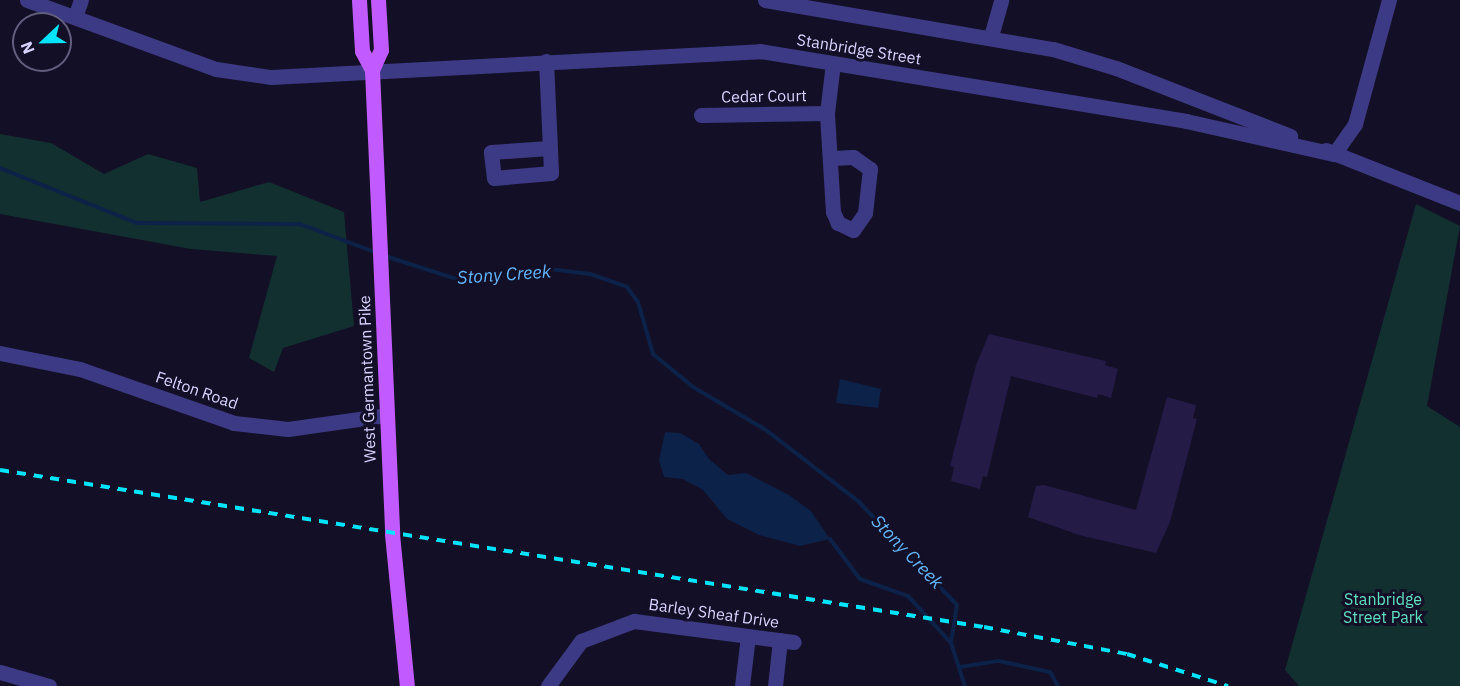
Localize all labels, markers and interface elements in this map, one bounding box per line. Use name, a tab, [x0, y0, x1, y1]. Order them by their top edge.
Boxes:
north arrow	[12, 12, 72, 72]
street label: Stanbridge Street	[795, 30, 923, 68]
text: N	[16, 39, 39, 57]
street label: Cedar Court	[721, 86, 807, 106]
water label: Stony Creek	[456, 261, 552, 289]
street label: West Germantown Pike	[354, 295, 380, 463]
street label: Felton Road	[153, 367, 241, 413]
water label: Stony Creek	[867, 511, 947, 593]
park label: Stanbridge Street Park	[1343, 589, 1423, 627]
street label: Barley Sheaf Drive	[648, 594, 780, 632]

